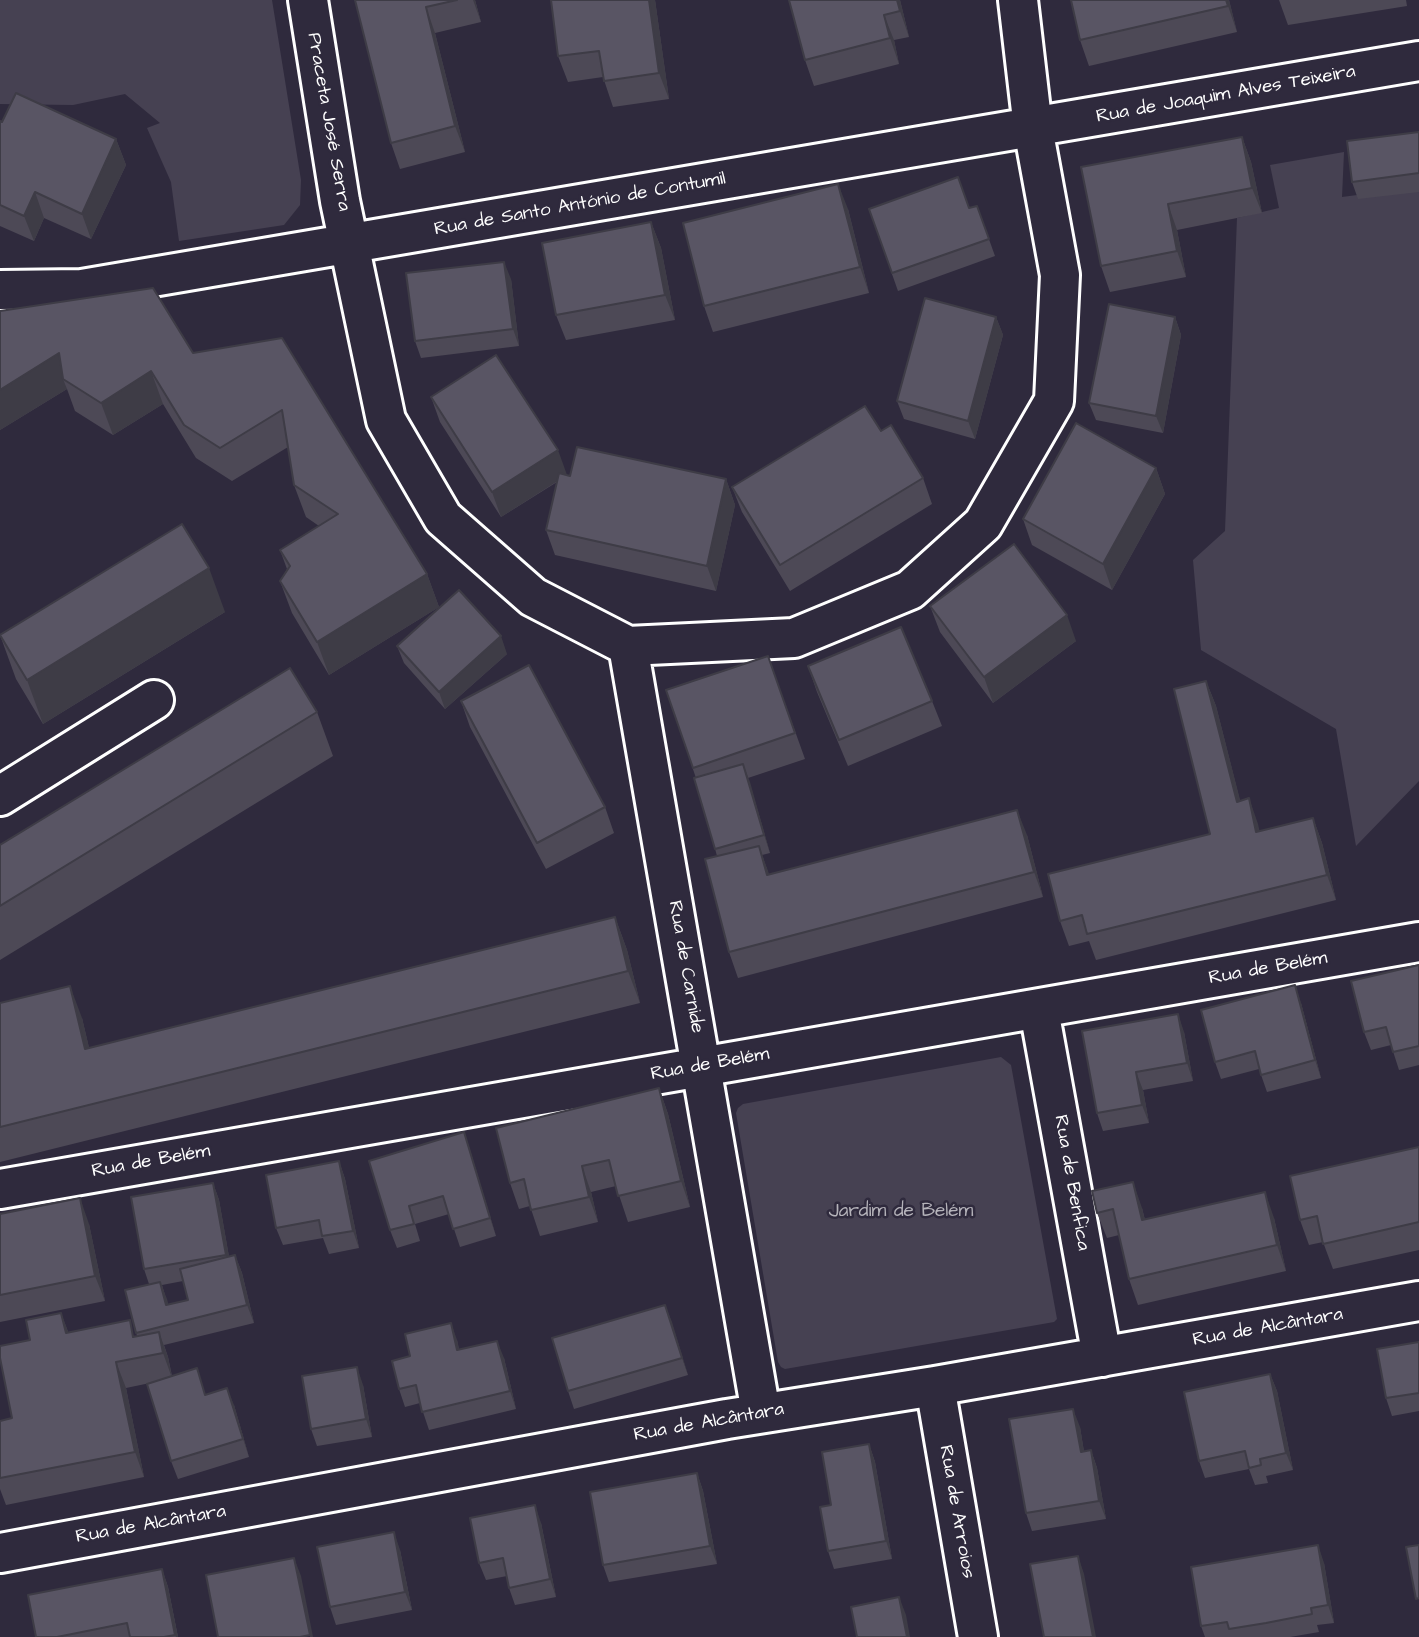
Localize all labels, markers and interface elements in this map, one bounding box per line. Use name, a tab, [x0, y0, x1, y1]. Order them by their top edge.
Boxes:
street label: Praceta José Serra	[301, 31, 355, 213]
street label: Rua de Joaquim Alves Teixeira	[1095, 61, 1357, 129]
street label: Rua de Santo António de Contumil	[433, 168, 727, 242]
street label: Rua de Carnide	[662, 899, 708, 1035]
street label: Rua de Belém	[1207, 947, 1329, 991]
street label: Rua de Belém	[649, 1043, 771, 1087]
street label: Rua de Benfica	[1048, 1113, 1094, 1253]
street label: Rua de Belém	[90, 1140, 212, 1184]
park label: Jardim de Belém	[829, 1201, 973, 1223]
street label: Rua de Alcântara	[1191, 1304, 1345, 1352]
street label: Rua de Alcântara	[632, 1399, 786, 1447]
street label: Rua de Arroios	[933, 1444, 979, 1580]
street label: Rua de Alcântara	[74, 1501, 228, 1549]

